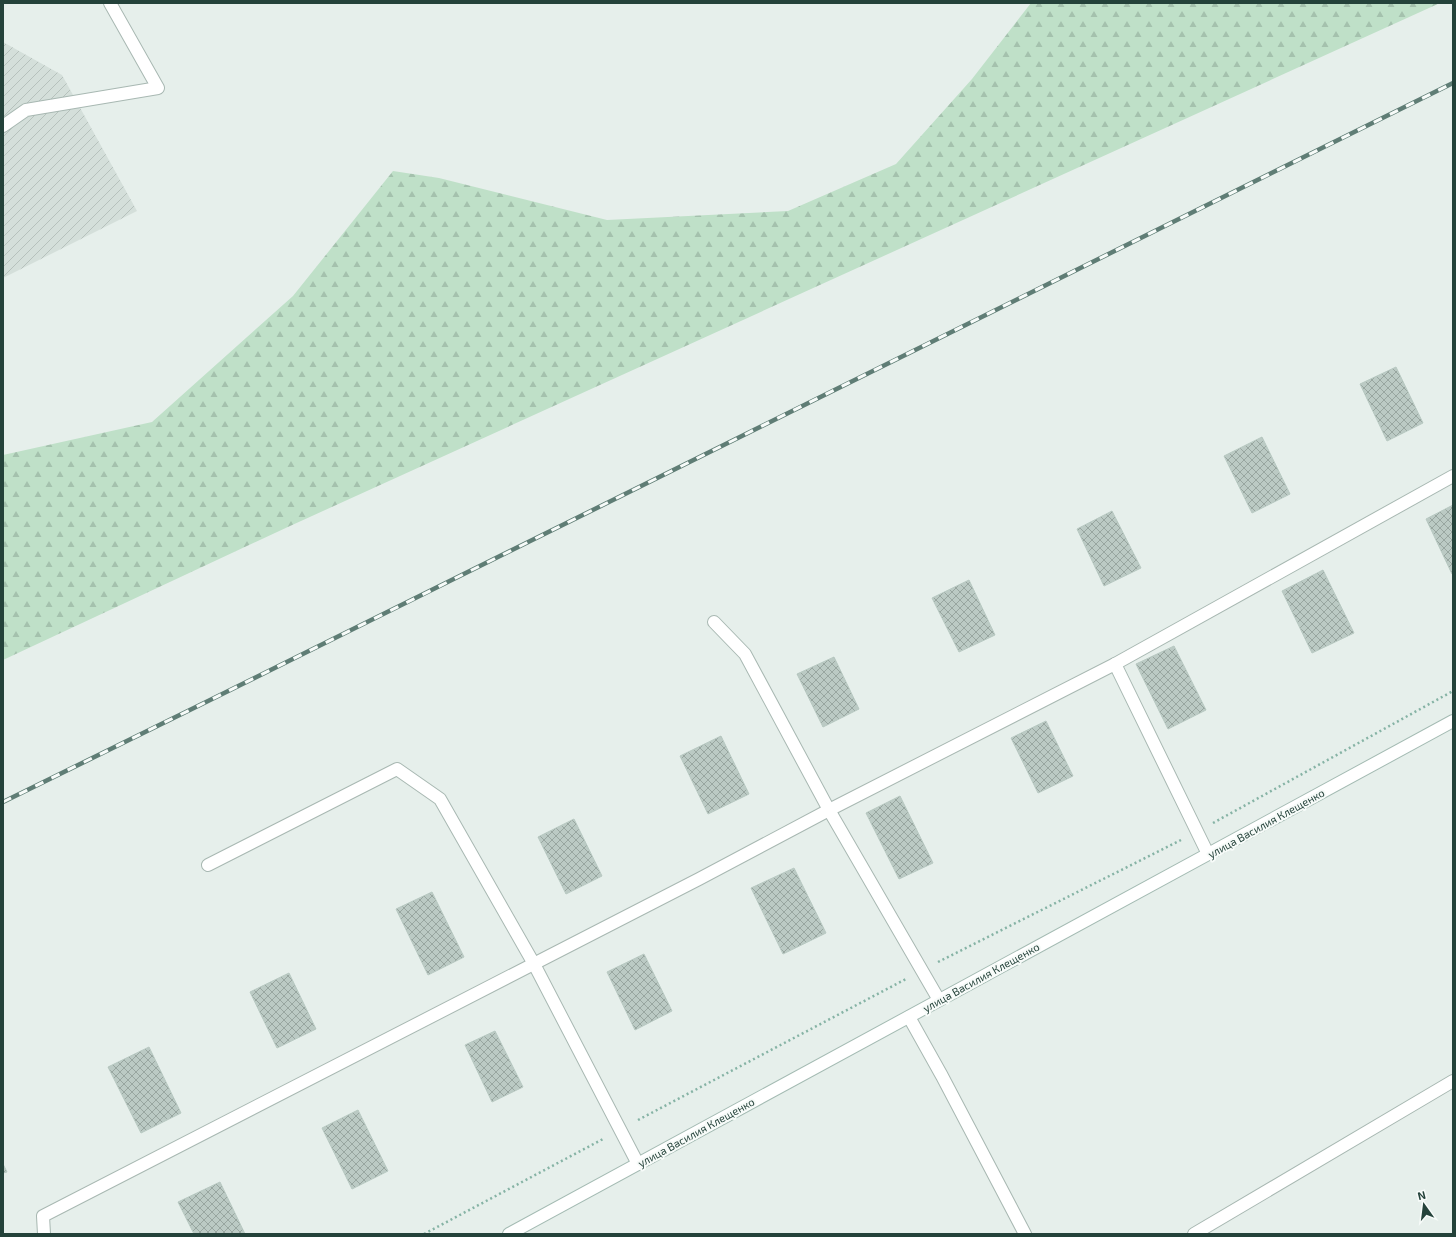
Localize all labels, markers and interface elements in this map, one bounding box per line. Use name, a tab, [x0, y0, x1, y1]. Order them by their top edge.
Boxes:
street label: улица Василия Клещенко	[1205, 785, 1327, 861]
street label: улица Василия Клещенко	[920, 939, 1042, 1015]
street label: улица Василия Клещенко	[635, 1094, 757, 1170]
north arrow	[1404, 1185, 1444, 1225]
text: N	[1416, 1188, 1427, 1202]

